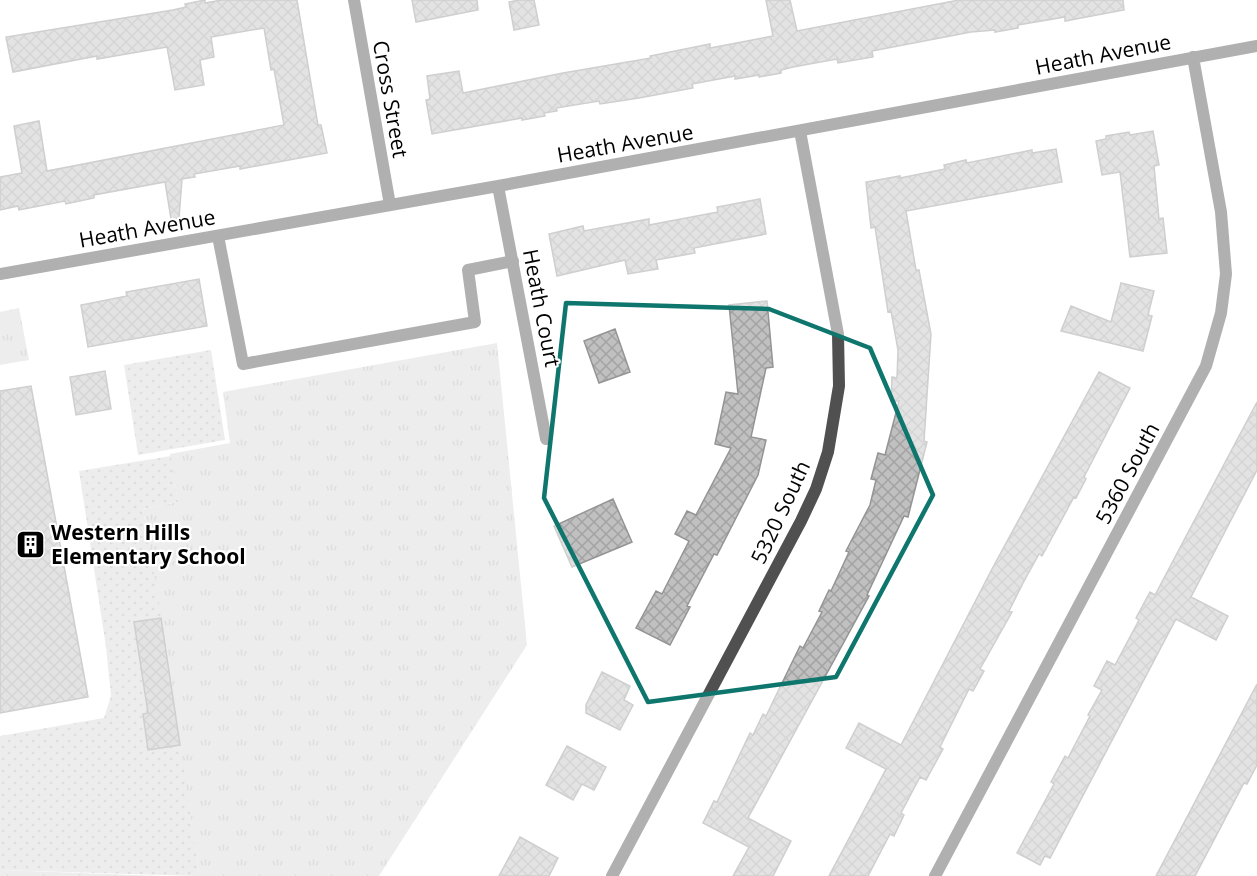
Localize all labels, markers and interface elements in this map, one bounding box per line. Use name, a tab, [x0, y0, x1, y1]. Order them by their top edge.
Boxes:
street label: Heath Avenue	[1033, 27, 1173, 81]
street label: Cross Street	[367, 38, 415, 160]
street label: Heath Avenue	[555, 117, 695, 169]
street label: Heath Avenue	[77, 202, 217, 254]
street label: Heath Court	[517, 247, 567, 369]
street label: 5360 South	[1089, 417, 1165, 529]
street label: 5320 South	[744, 456, 816, 568]
place label: Western Hills Elementary School	[51, 518, 246, 570]
building icon: Western Hills Elementary School	[14, 528, 46, 560]

